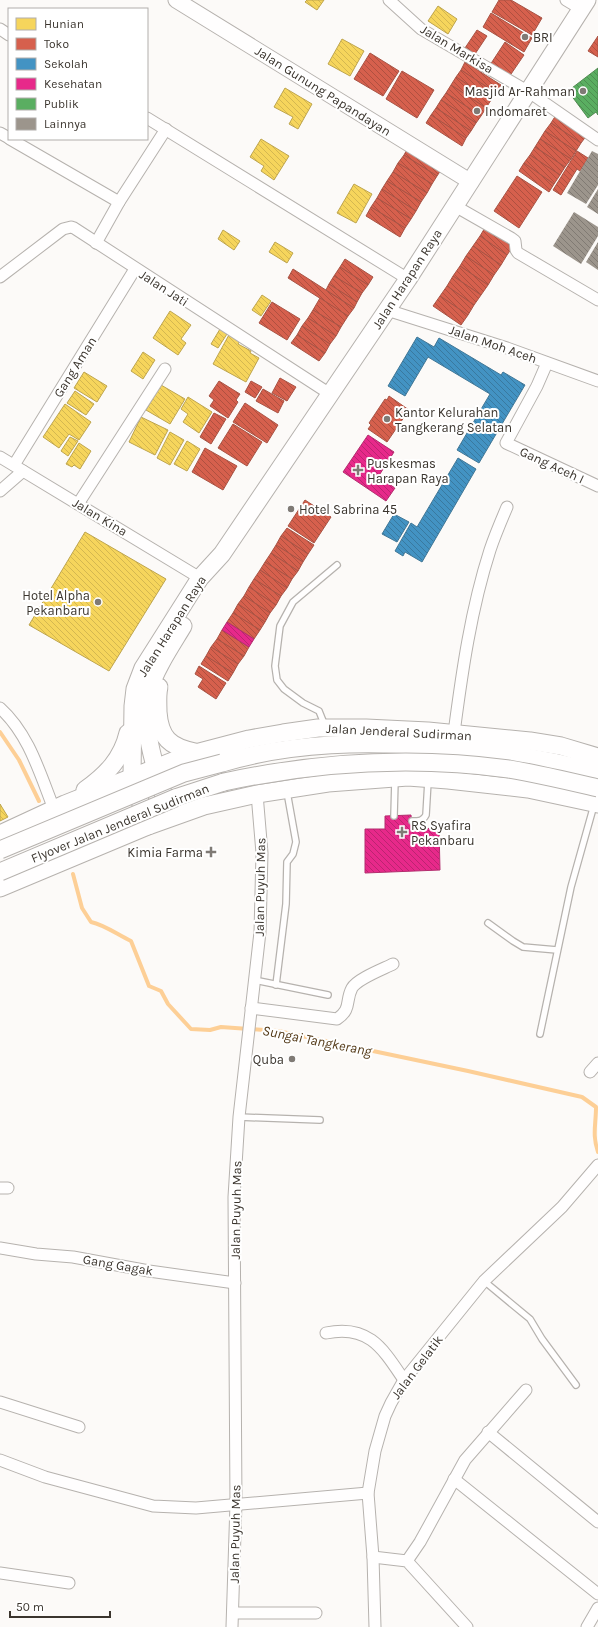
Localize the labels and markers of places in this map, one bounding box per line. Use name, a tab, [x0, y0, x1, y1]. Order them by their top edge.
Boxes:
place label: BRI	[533, 30, 553, 45]
marker: BRI	[520, 32, 530, 42]
place label: Masjid Ar-Rahman	[464, 84, 575, 99]
marker: Masjid Ar-Rahman	[578, 86, 588, 96]
place label: Indomaret	[485, 104, 547, 119]
marker: Indomaret	[472, 106, 482, 116]
place label: Kantor Kelurahan Tangkerang Selatan	[395, 405, 512, 435]
marker: Kantor Kelurahan Tangkerang Selatan	[382, 414, 392, 424]
place label: Puskesmas Harapan Raya	[367, 456, 449, 486]
marker: Puskesmas Harapan Raya	[352, 464, 364, 476]
place label: Hotel Sabrina 45	[299, 502, 397, 517]
marker: Hotel Sabrina 45	[286, 504, 296, 514]
place label: Hotel Alpha Pekanbaru	[22, 588, 90, 618]
marker: Hotel Alpha Pekanbaru	[93, 597, 103, 607]
place label: RS Syafira Pekanbaru	[411, 818, 475, 848]
marker: RS Syafira Pekanbaru	[396, 826, 408, 838]
place label: Kimia Farma	[127, 845, 203, 860]
marker: Kimia Farma	[206, 847, 216, 857]
place label: Quba	[253, 1052, 284, 1067]
marker: Quba	[287, 1054, 297, 1064]

